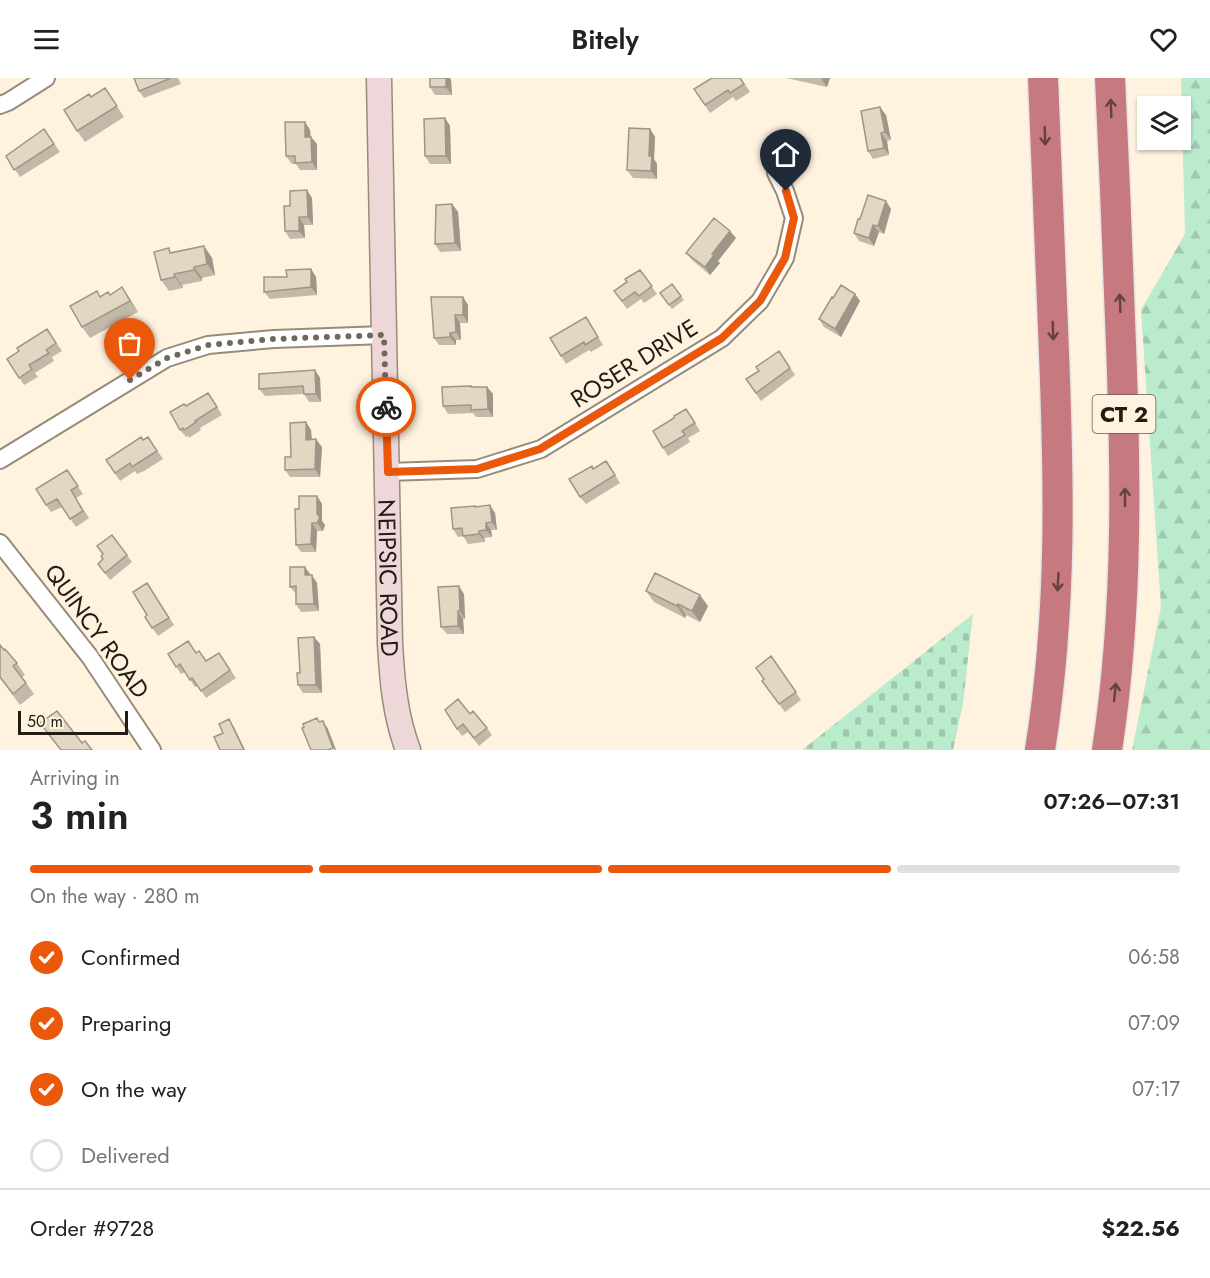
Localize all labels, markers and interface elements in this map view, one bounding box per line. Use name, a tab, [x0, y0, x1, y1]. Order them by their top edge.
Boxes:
text: Bitely	[571, 20, 639, 59]
icon: menu	[30, 23, 63, 56]
icon: heart	[1147, 23, 1180, 56]
map controls	[1137, 96, 1191, 150]
button: layers	[1137, 96, 1191, 150]
one-way arrow	[1106, 98, 1117, 118]
one-way arrow	[1040, 126, 1051, 146]
pin	[760, 129, 811, 191]
icon: home	[769, 138, 802, 171]
one-way arrow	[1114, 293, 1125, 313]
street label: ROSER DRIVE	[564, 310, 704, 416]
pin	[104, 318, 155, 380]
one-way arrow	[1048, 321, 1059, 341]
icon: bag	[113, 327, 146, 360]
courier	[356, 377, 416, 437]
icon: bike	[370, 391, 403, 424]
road number: CT 2	[1092, 395, 1156, 433]
one-way arrow	[1119, 488, 1131, 508]
street label: NEIPSIC ROAD	[370, 499, 408, 658]
street label: QUINCY ROAD	[36, 557, 158, 705]
one-way arrow	[1052, 572, 1063, 592]
one-way arrow	[1109, 683, 1120, 702]
scale bar	[18, 708, 128, 736]
text: 50 m	[27, 710, 63, 733]
text: Arriving in	[30, 764, 120, 793]
text: 07:26–07:31	[1044, 785, 1180, 817]
text: 3 min	[30, 787, 129, 844]
text: On the way · 280 m	[30, 882, 200, 911]
icon: check	[30, 941, 63, 974]
text: Confirmed	[81, 941, 180, 973]
text: 06:58	[1128, 943, 1180, 972]
icon: check	[30, 1007, 63, 1040]
text: Preparing	[81, 1007, 172, 1039]
text: 07:09	[1128, 1009, 1180, 1038]
icon: check	[30, 1073, 63, 1106]
text: On the way	[81, 1073, 186, 1105]
text: 07:17	[1132, 1075, 1180, 1104]
text: Delivered	[81, 1139, 170, 1171]
text: Order #9728	[30, 1212, 154, 1244]
text: $22.56	[1101, 1212, 1180, 1244]

